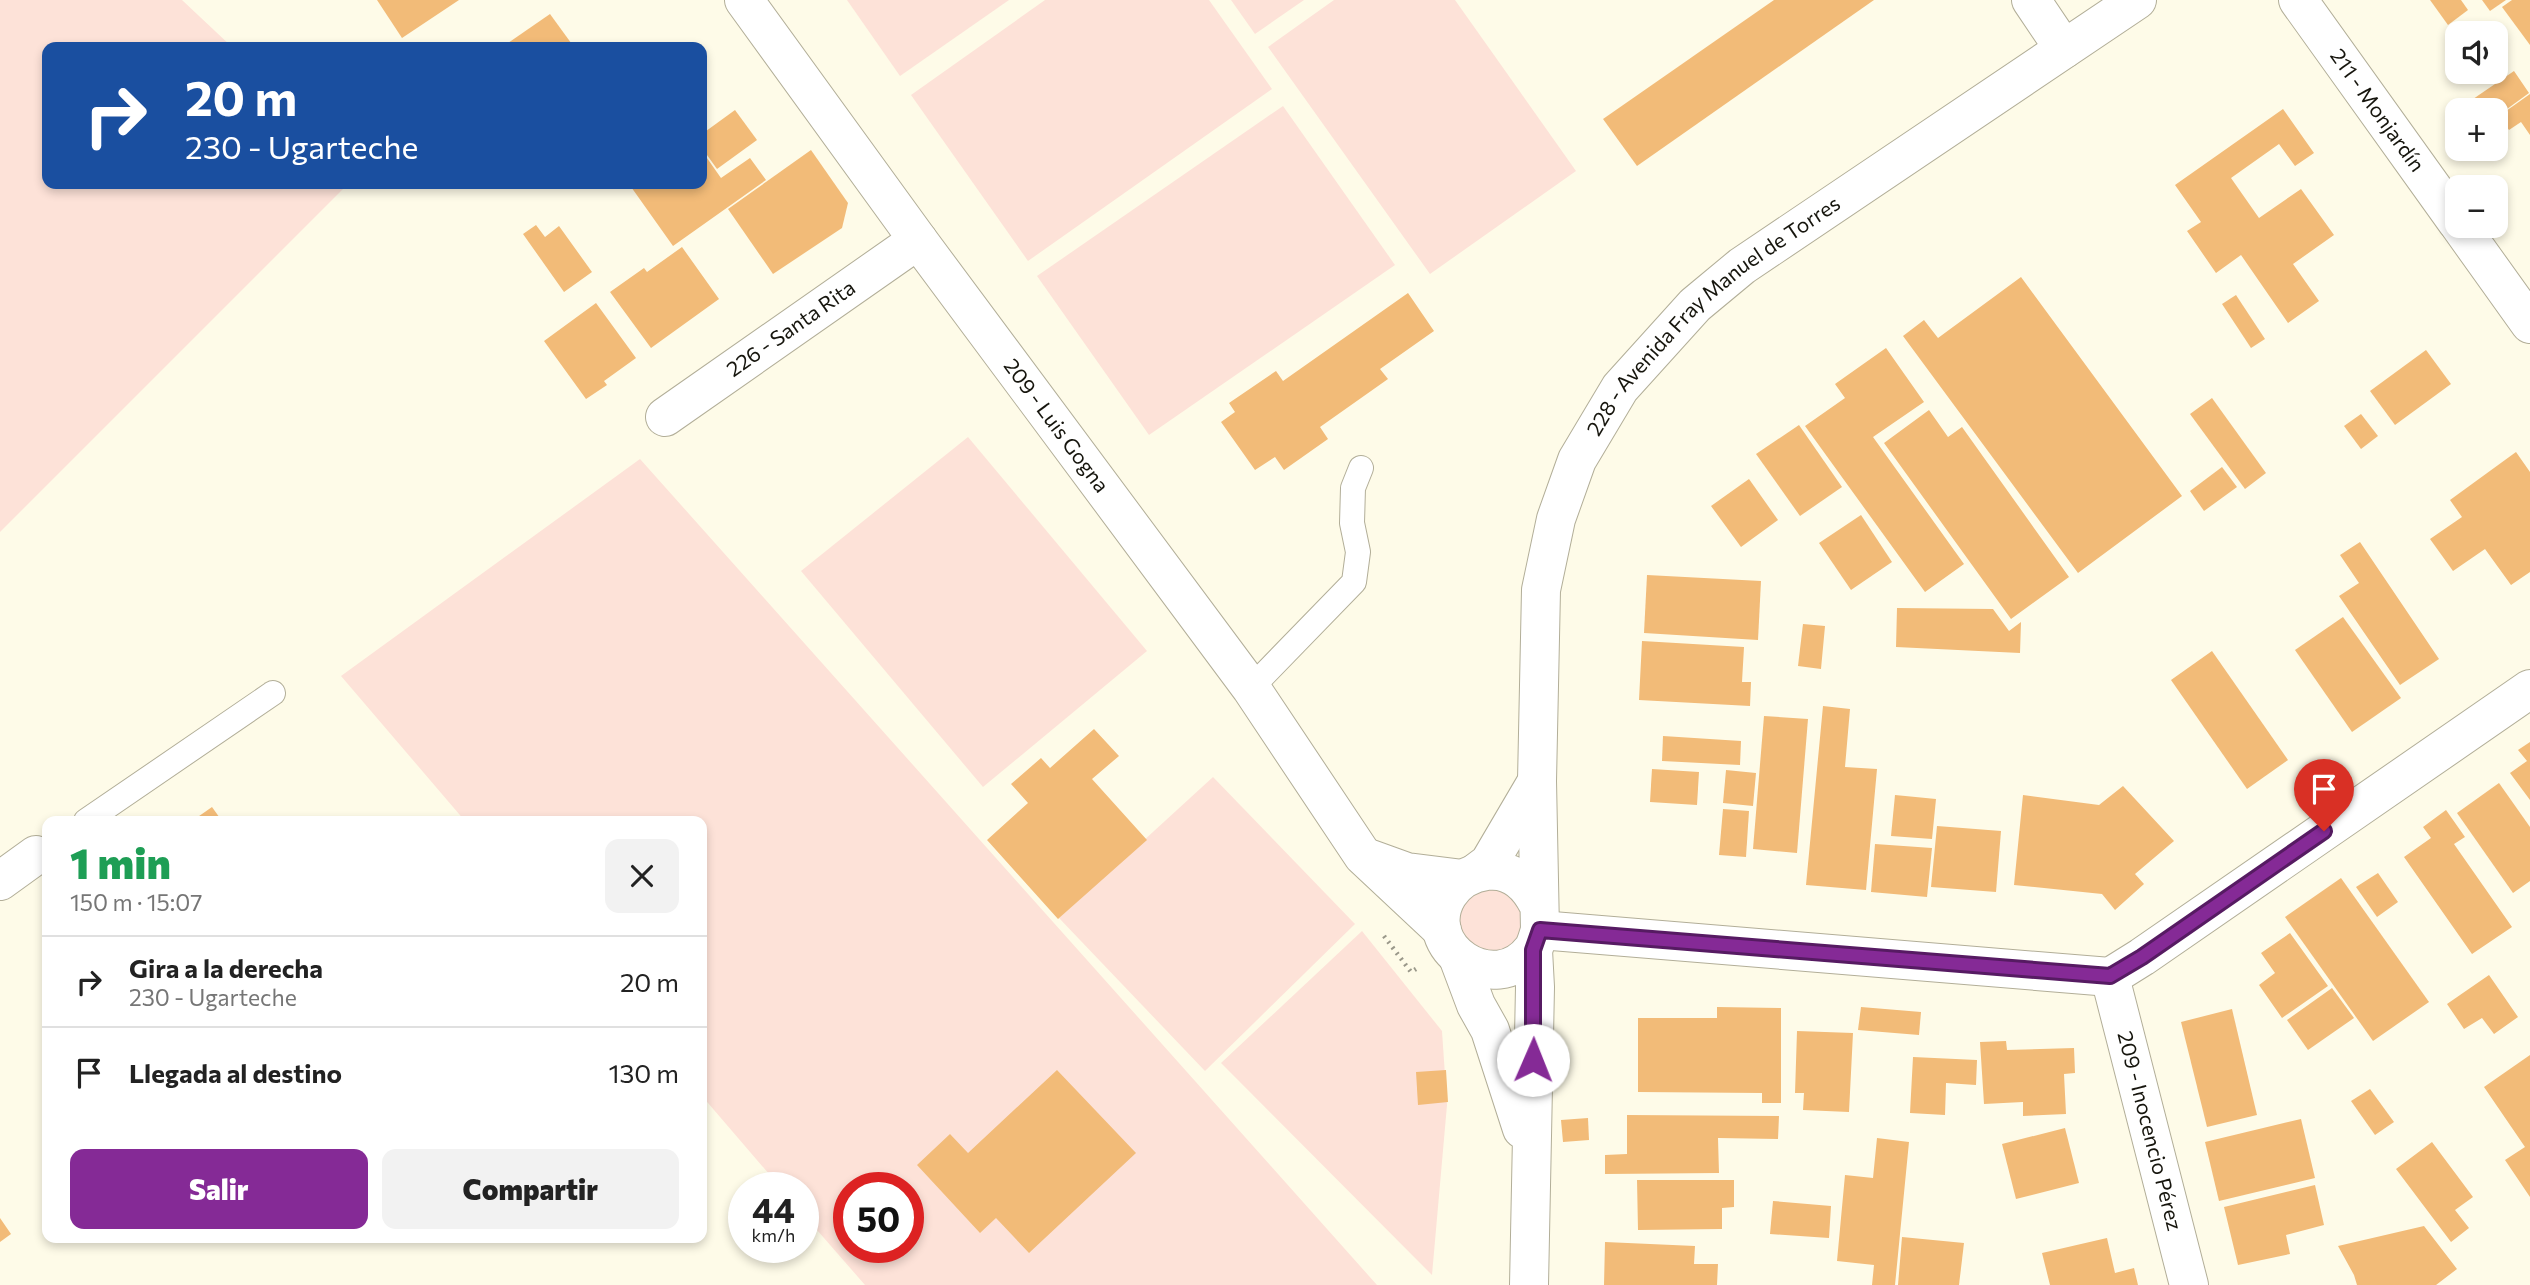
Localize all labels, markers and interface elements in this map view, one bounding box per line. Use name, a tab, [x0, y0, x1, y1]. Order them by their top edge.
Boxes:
map controls	[2445, 21, 2508, 238]
button: sound	[2445, 21, 2508, 84]
street label: 211 - Monjardín	[2326, 43, 2431, 176]
text: 20 m	[185, 66, 297, 126]
icon: right	[70, 70, 161, 161]
button: +	[2445, 98, 2508, 161]
text: 230 - Ugarteche	[185, 126, 418, 166]
button: −	[2445, 175, 2508, 238]
street label: 228 - Avenida Fray Manuel de Torres	[1581, 190, 1844, 440]
street label: 226 - Santa Rita	[721, 274, 859, 381]
street label: 209 - Luis Gogna	[1000, 353, 1115, 497]
pin	[2294, 759, 2354, 831]
icon: arrive	[2305, 770, 2343, 808]
text: 1 min	[70, 836, 171, 888]
button: close	[605, 839, 679, 913]
text: 150 m · 15:07	[70, 888, 202, 916]
text: Gira a la derecha	[129, 952, 323, 983]
icon: right	[70, 963, 108, 1001]
text: 20 m	[620, 966, 679, 997]
text: 230 - Ugarteche	[129, 983, 297, 1011]
position arrow	[1496, 1023, 1570, 1097]
street label: 209 - Inocencio Pérez	[2113, 1028, 2189, 1233]
icon: arrive	[70, 1054, 108, 1092]
text: Llegada al destino	[129, 1057, 342, 1088]
text: 130 m	[608, 1057, 679, 1088]
button: Salir	[70, 1149, 368, 1229]
button: Compartir	[382, 1149, 679, 1229]
speed limit sign: 50	[833, 1172, 924, 1263]
text: 44	[752, 1187, 795, 1230]
text: km/h	[752, 1224, 795, 1246]

